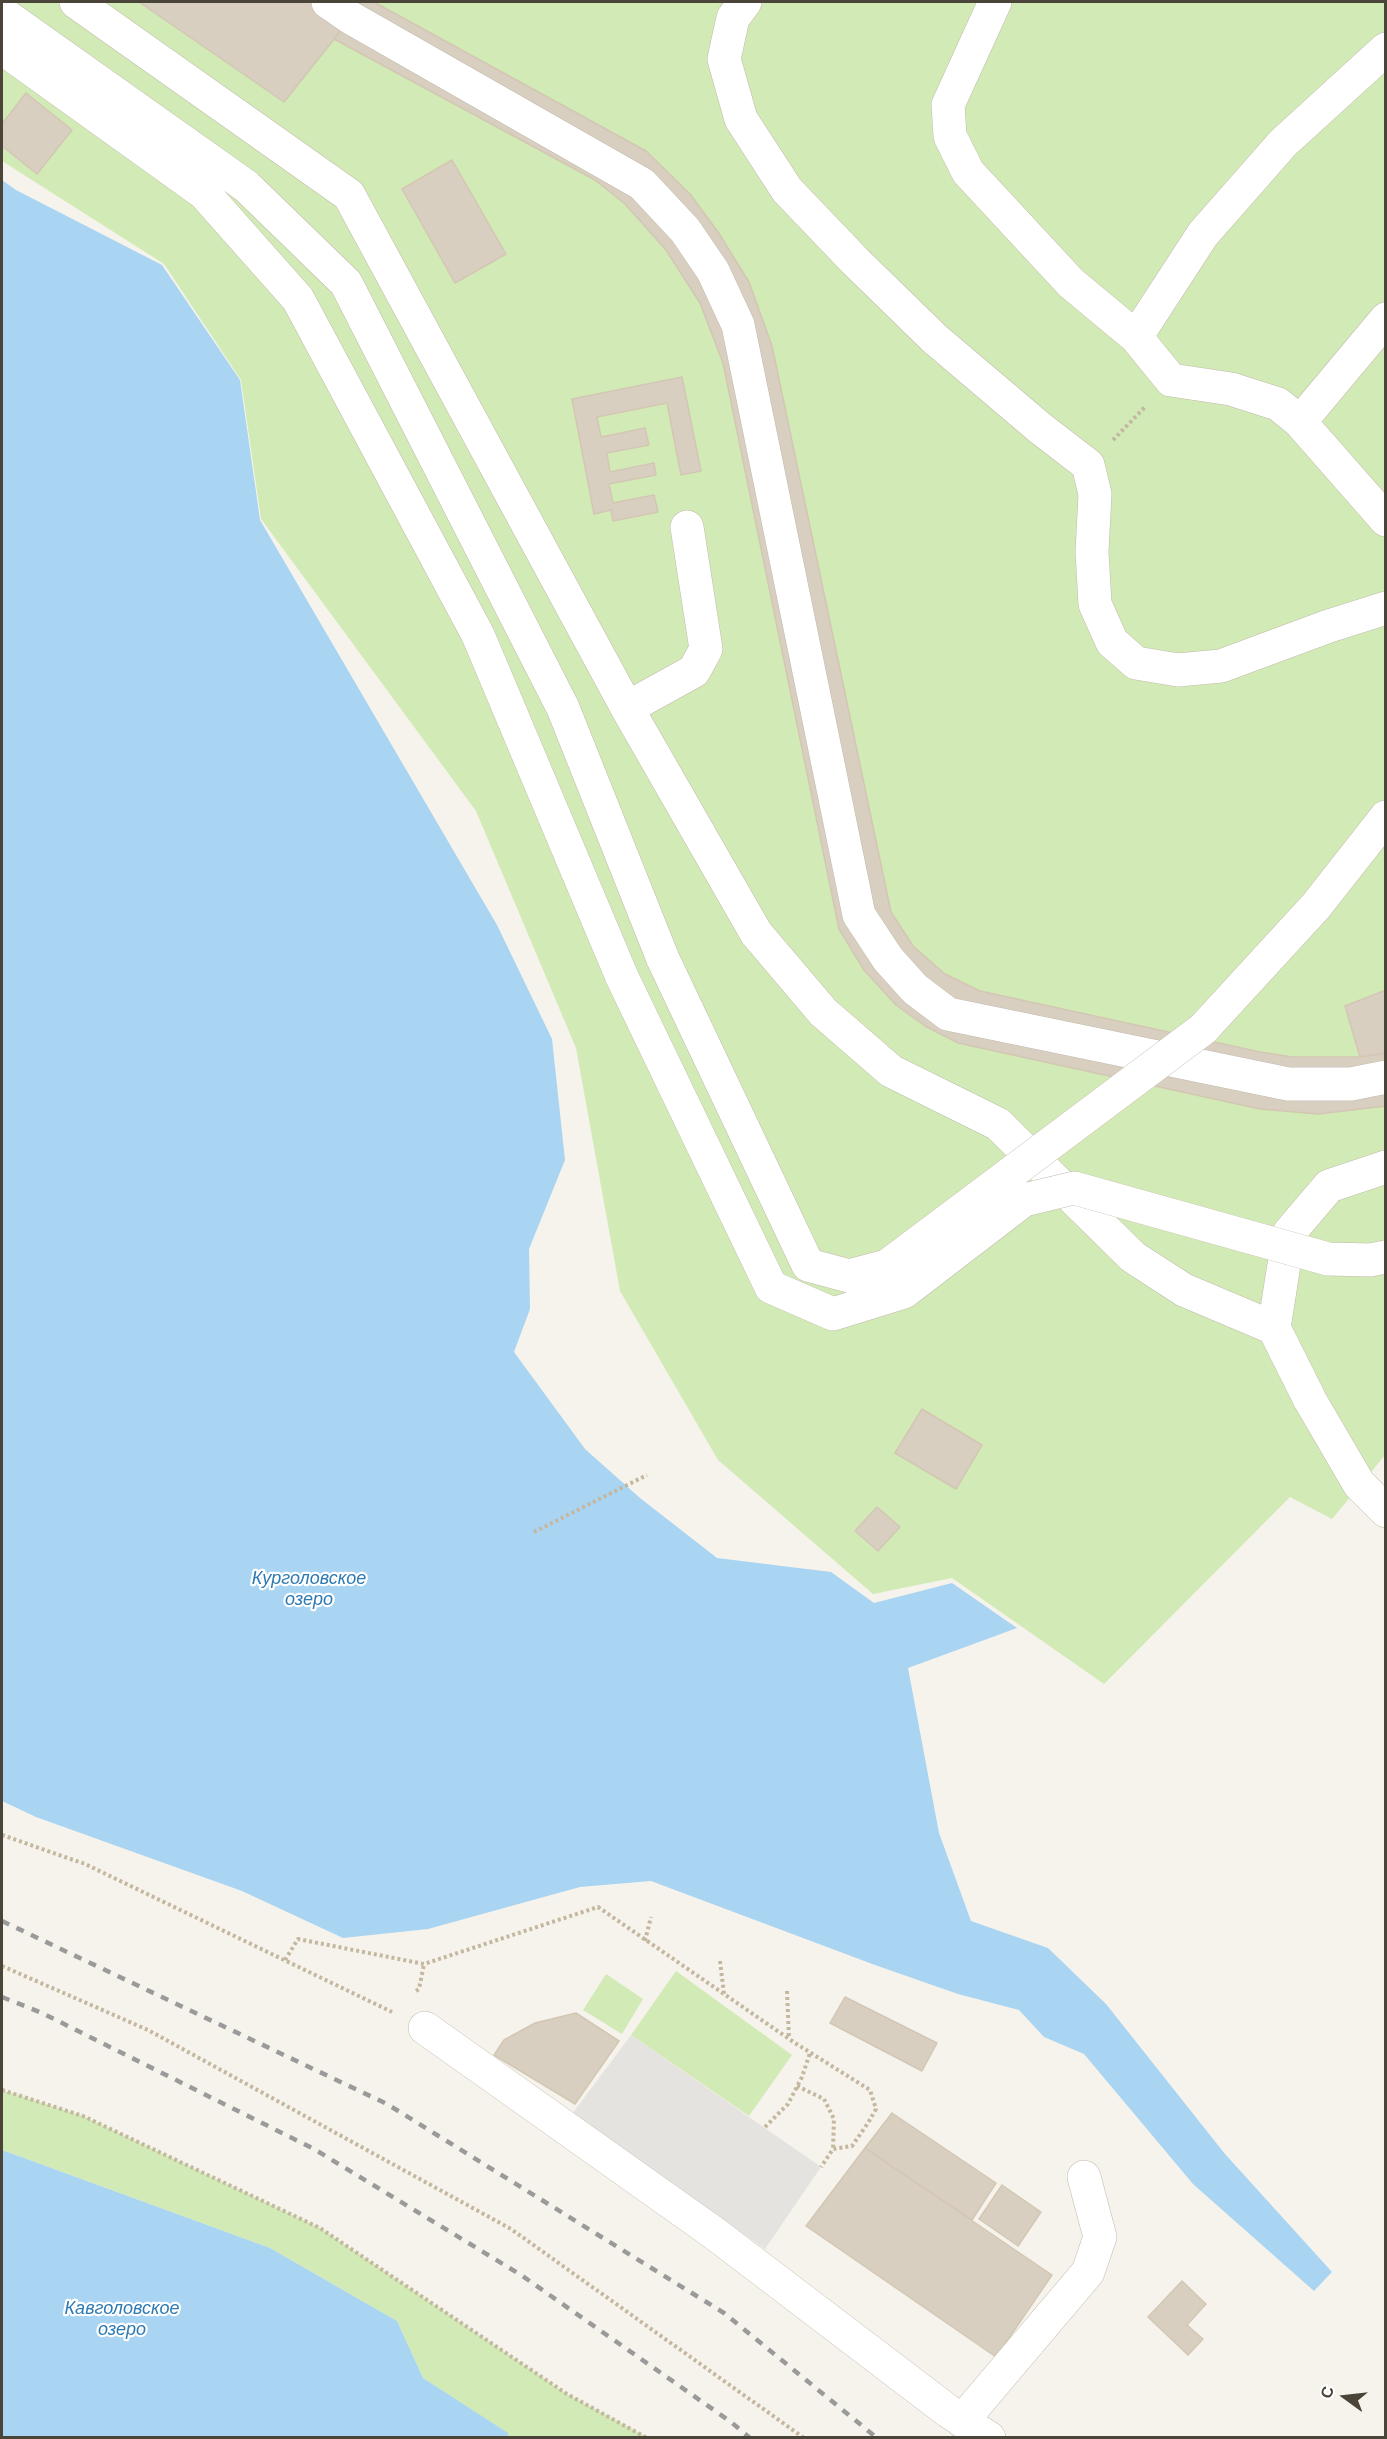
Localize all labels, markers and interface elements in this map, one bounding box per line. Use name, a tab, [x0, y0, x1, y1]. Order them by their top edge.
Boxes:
water label: Курголовское озеро	[252, 1568, 366, 1610]
water label: Кавголовское озеро	[65, 2298, 179, 2340]
north arrow	[1315, 2367, 1375, 2427]
text: С	[1315, 2384, 1339, 2401]

